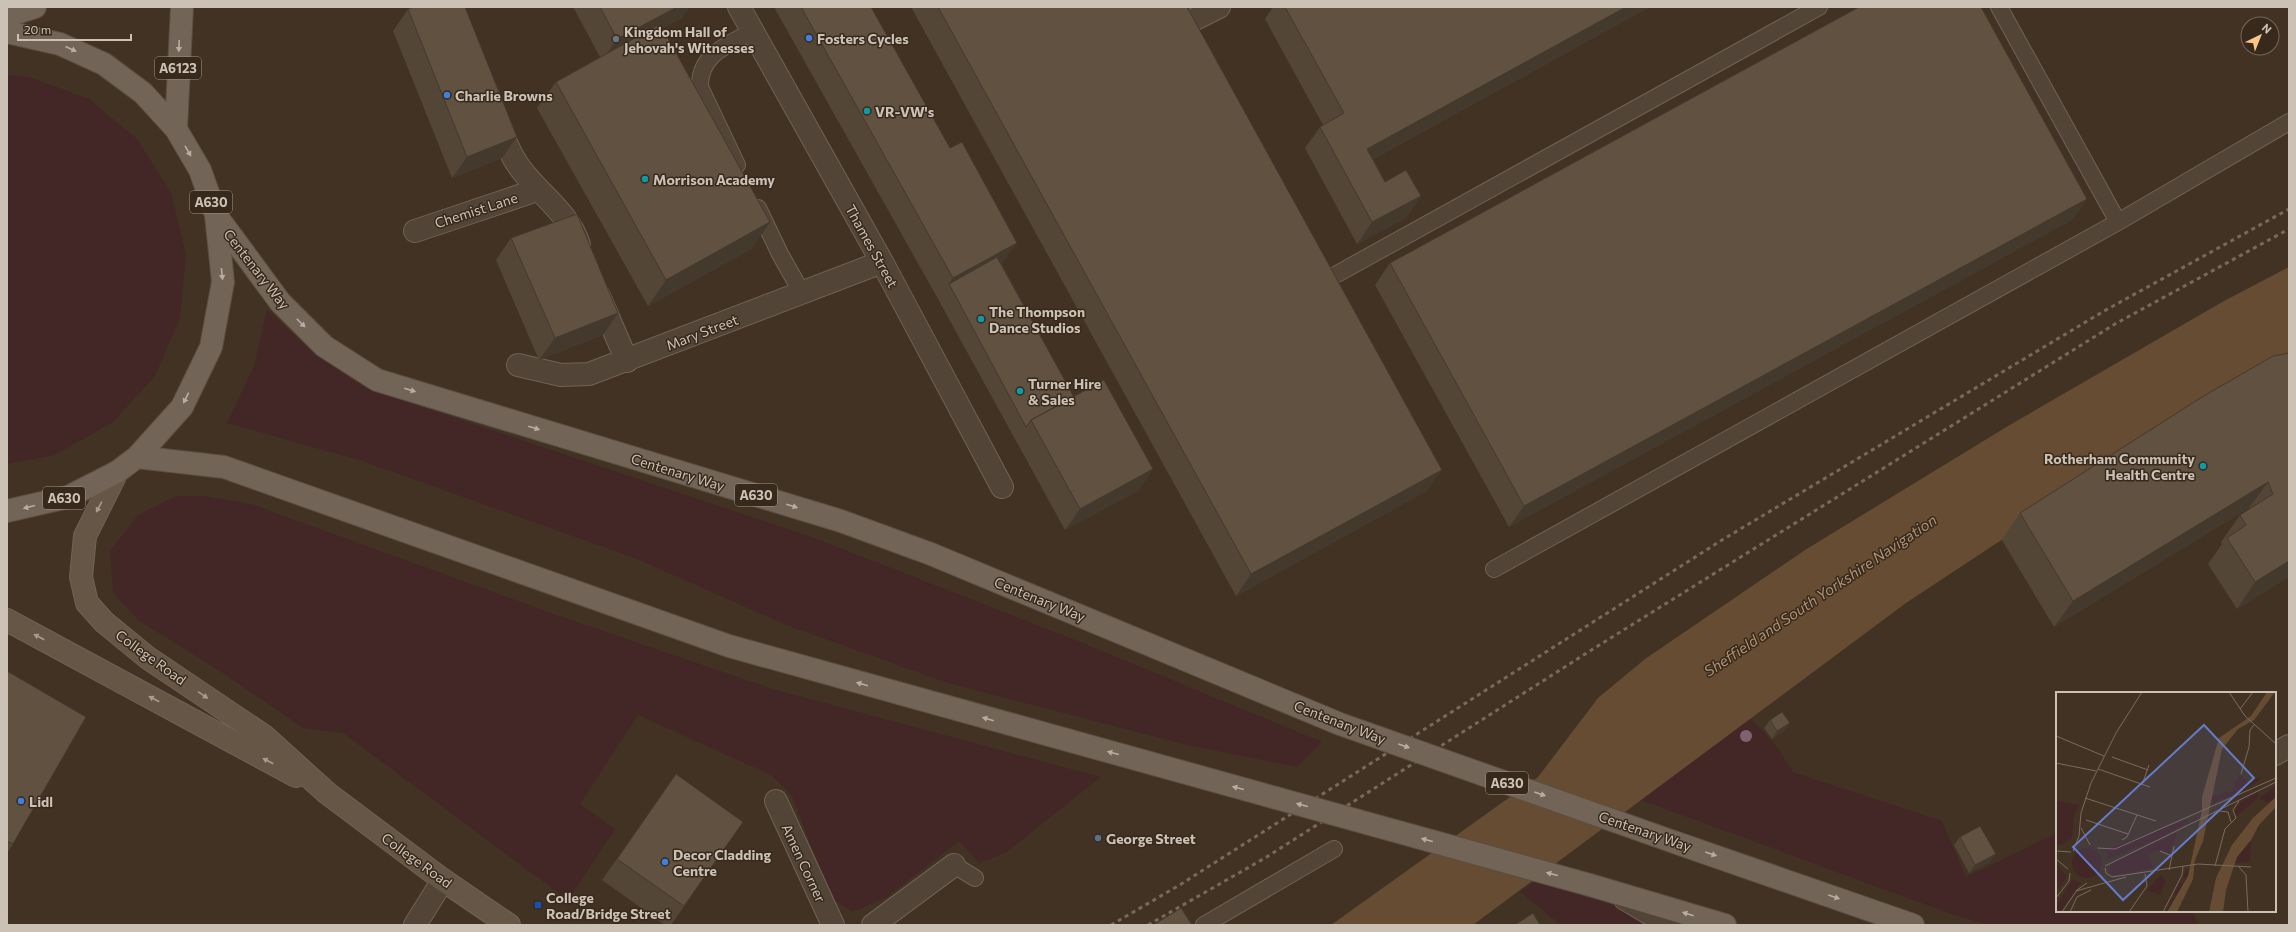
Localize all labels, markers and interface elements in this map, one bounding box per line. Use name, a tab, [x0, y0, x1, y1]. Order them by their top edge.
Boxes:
scale bar	[18, 16, 131, 42]
north arrow	[2240, 16, 2280, 56]
text: N	[2260, 21, 2275, 36]
text: 20 m	[24, 22, 51, 36]
place label: Kingdom Hall of Jehovah's Witnesses	[624, 23, 755, 56]
place label: Fosters Cycles	[817, 30, 909, 47]
marker: Fosters Cycles	[804, 33, 814, 43]
marker: Kingdom Hall of Jehovah's Witnesses	[611, 34, 621, 44]
one-way arrow	[175, 40, 182, 52]
one-way arrow	[66, 46, 77, 52]
road number: A6123	[155, 57, 201, 79]
place label: Charlie Browns	[455, 87, 553, 104]
marker: Charlie Browns	[442, 90, 452, 100]
place label: VR-VW's	[875, 103, 935, 120]
marker: VR-VW's	[862, 106, 872, 116]
one-way arrow	[185, 145, 192, 157]
place label: Morrison Academy	[653, 171, 775, 188]
marker: Morrison Academy	[640, 174, 650, 184]
street label: Chemist Lane	[432, 189, 520, 231]
road number: A630	[190, 191, 232, 213]
street label: Thames Street	[842, 201, 902, 291]
street label: Centenary Way	[220, 226, 294, 312]
one-way arrow	[219, 268, 225, 280]
place label: The Thompson Dance Studios	[989, 303, 1085, 336]
street label: Mary Street	[664, 310, 741, 353]
marker: The Thompson Dance Studios	[976, 314, 986, 324]
one-way arrow	[296, 318, 306, 328]
place label: Turner Hire & Sales	[1028, 375, 1101, 408]
marker: Turner Hire & Sales	[1015, 386, 1025, 396]
one-way arrow	[404, 387, 416, 393]
one-way arrow	[183, 392, 189, 403]
one-way arrow	[528, 425, 540, 431]
street label: Centenary Way	[629, 450, 727, 494]
place label: Rotherham Community Health Centre	[2044, 450, 2195, 483]
marker: Rotherham Community Health Centre	[2198, 461, 2208, 471]
road number: A630	[735, 484, 777, 506]
road number: A630	[43, 487, 85, 509]
one-way arrow	[96, 501, 102, 513]
one-way arrow	[787, 503, 799, 509]
one-way arrow	[23, 505, 36, 511]
water label: Sheffield and South Yorkshire Navigation	[1700, 510, 1940, 680]
street label: Centenary Way	[992, 573, 1088, 625]
street label: College Road	[113, 626, 189, 688]
one-way arrow	[33, 634, 45, 641]
one-way arrow	[856, 681, 868, 687]
one-way arrow	[198, 691, 209, 699]
inset map	[2056, 692, 2276, 912]
one-way arrow	[148, 696, 159, 703]
street label: Centenary Way	[1292, 697, 1388, 747]
one-way arrow	[981, 716, 993, 722]
one-way arrow	[1398, 744, 1410, 750]
one-way arrow	[1107, 750, 1119, 756]
one-way arrow	[262, 758, 274, 764]
road number: A630	[1486, 772, 1528, 794]
one-way arrow	[1232, 784, 1245, 790]
one-way arrow	[1534, 792, 1546, 798]
place label: Lidl	[29, 793, 53, 810]
marker: Lidl	[16, 796, 26, 806]
one-way arrow	[1296, 802, 1308, 808]
street label: Centenary Way	[1596, 807, 1694, 855]
street label: Amen Corner	[778, 821, 830, 905]
street label: College Road	[379, 829, 455, 891]
place label: George Street	[1106, 830, 1196, 847]
marker: George Street	[1093, 833, 1103, 843]
one-way arrow	[1421, 837, 1433, 843]
place label: Decor Cladding Centre	[673, 846, 771, 879]
one-way arrow	[1706, 852, 1718, 858]
marker: Decor Cladding Centre	[660, 857, 670, 867]
one-way arrow	[1546, 871, 1558, 877]
place label: College Road/Bridge Street	[546, 889, 671, 922]
one-way arrow	[1828, 895, 1840, 901]
marker: College Road/Bridge Street	[533, 900, 543, 910]
one-way arrow	[1682, 911, 1694, 917]

